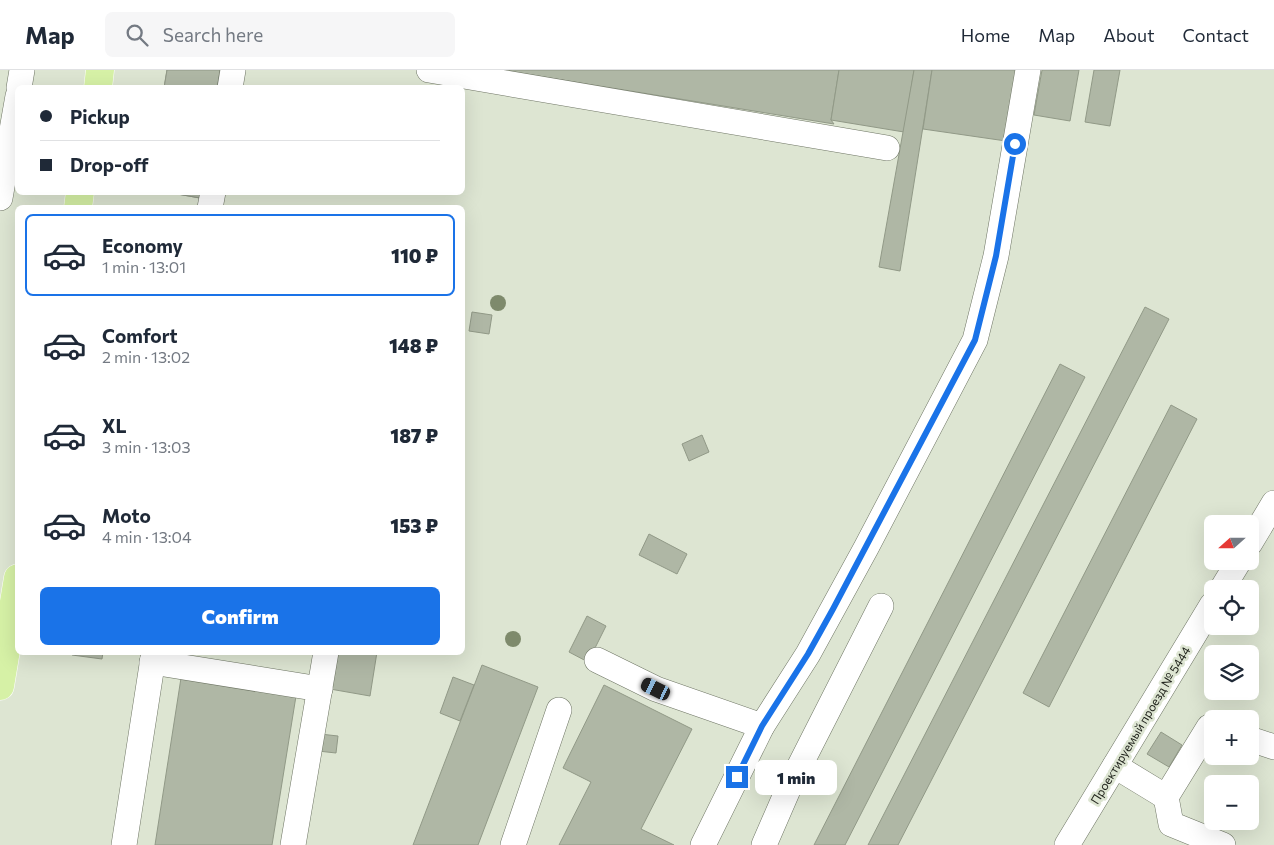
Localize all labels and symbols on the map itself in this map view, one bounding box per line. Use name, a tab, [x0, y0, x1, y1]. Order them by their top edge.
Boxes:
route start	[1004, 133, 1026, 155]
north arrow	[1204, 515, 1259, 570]
street label: Проектируемый проезд № 5444	[1087, 644, 1193, 806]
car	[639, 676, 672, 702]
callout: 1 min	[754, 760, 837, 794]
route end	[726, 766, 748, 788]

